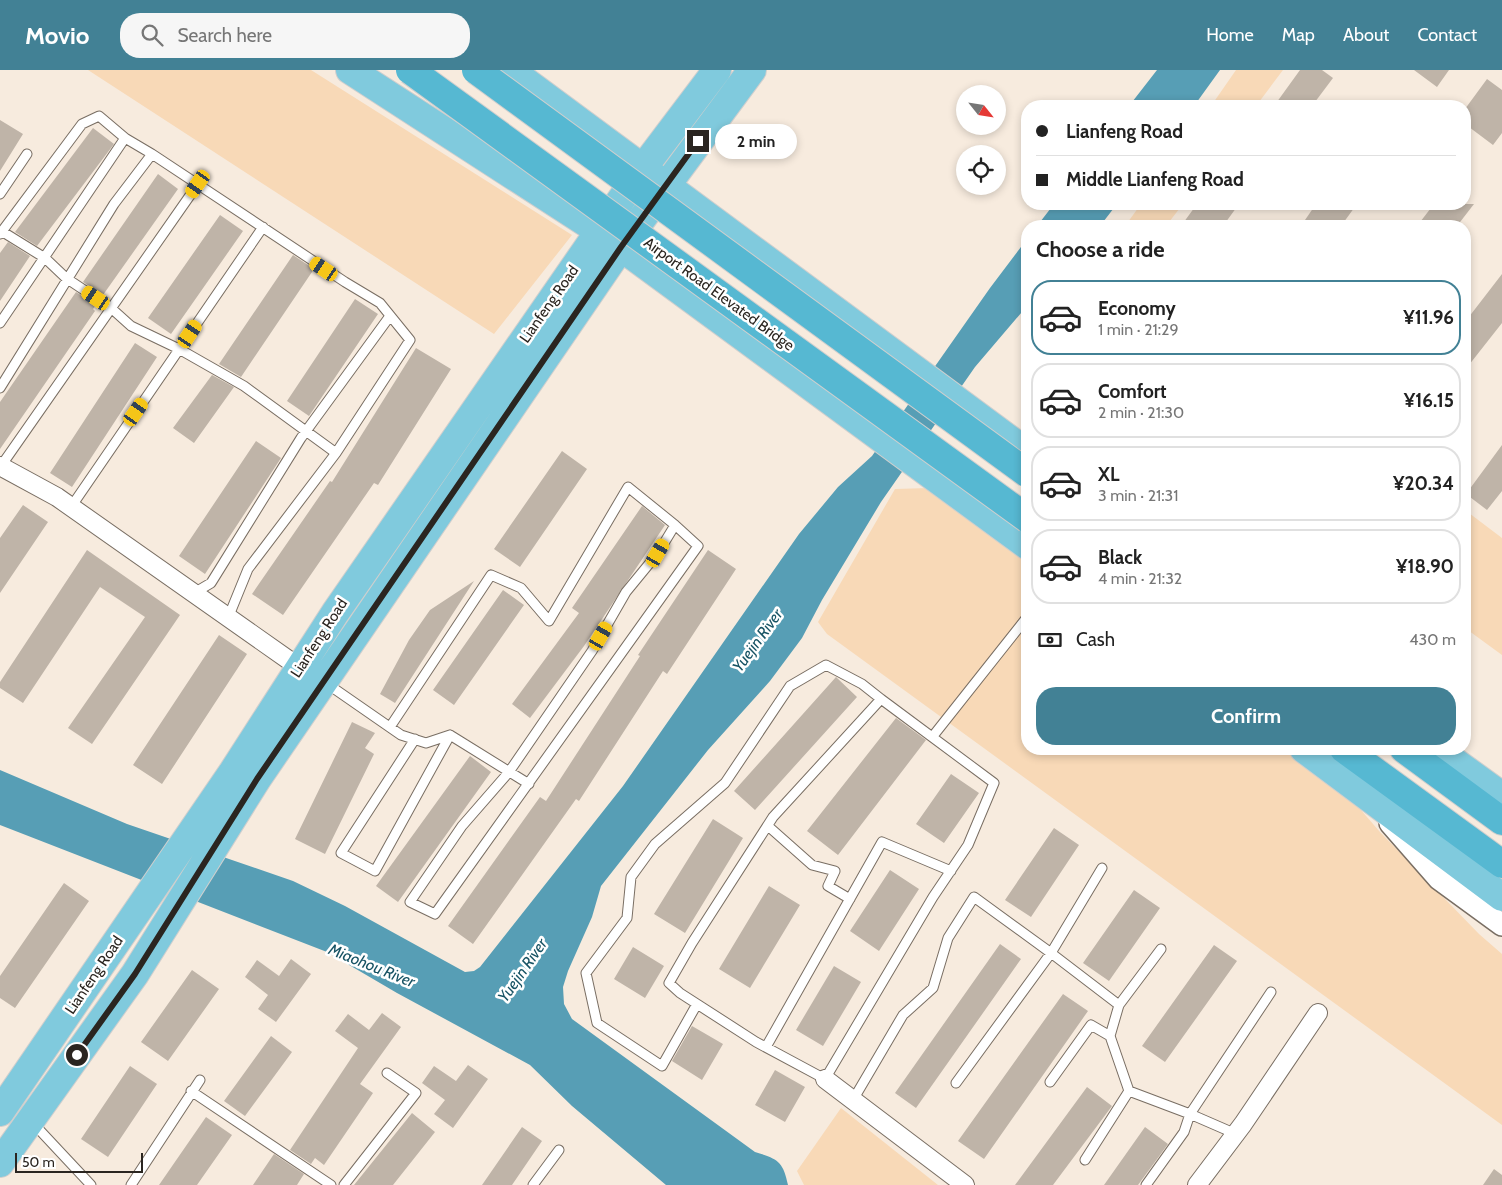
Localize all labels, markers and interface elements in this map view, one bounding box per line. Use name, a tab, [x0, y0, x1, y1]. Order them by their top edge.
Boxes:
search box	[120, 13, 470, 58]
text: Movio	[25, 21, 90, 50]
icon: search	[138, 21, 166, 49]
text: Search here	[178, 24, 272, 47]
text: Home	[1206, 24, 1254, 46]
text: Map	[1282, 24, 1315, 46]
text: About	[1343, 24, 1389, 46]
text: Contact	[1417, 24, 1477, 46]
north arrow	[956, 85, 1006, 135]
map controls	[956, 85, 1006, 195]
text: Lianfeng Road	[1066, 120, 1183, 143]
callout: 2 min	[716, 124, 798, 158]
route end	[687, 130, 709, 152]
text: 2 min	[737, 132, 775, 151]
button: locate	[956, 145, 1006, 195]
car	[183, 167, 212, 201]
text: Middle Lianfeng Road	[1066, 168, 1244, 191]
street label: Airport Road Elevated Bridge	[640, 233, 798, 355]
text: Choose a ride	[1036, 236, 1165, 263]
car	[307, 254, 340, 284]
street label: Lianfeng Road	[516, 262, 582, 346]
car	[79, 283, 112, 313]
icon: car	[1038, 295, 1083, 340]
text: Economy	[1098, 297, 1176, 320]
text: ¥11.96	[1403, 306, 1454, 329]
car	[175, 317, 204, 351]
text: 1 min · 21:29	[1098, 320, 1179, 339]
icon: car	[1038, 378, 1083, 423]
text: Comfort	[1098, 380, 1167, 403]
text: ¥16.15	[1404, 389, 1454, 412]
car	[121, 395, 150, 429]
text: 2 min · 21:30	[1098, 403, 1184, 422]
icon: car	[1038, 461, 1083, 506]
text: XL	[1098, 463, 1119, 486]
text: ¥20.34	[1393, 472, 1454, 495]
text: 3 min · 21:31	[1098, 486, 1178, 505]
car	[644, 536, 671, 570]
icon: car	[1038, 544, 1083, 589]
text: Black	[1098, 546, 1142, 569]
text: ¥18.90	[1396, 555, 1454, 578]
text: 4 min · 21:32	[1098, 569, 1182, 588]
street label: Lianfeng Road	[287, 595, 351, 681]
water label: Yuejin River	[728, 604, 787, 675]
car	[587, 619, 614, 653]
icon: cash	[1036, 626, 1064, 654]
text: Cash	[1076, 628, 1115, 651]
text: 430 m	[1409, 630, 1456, 649]
button: Confirm	[1036, 687, 1456, 745]
street label: Lianfeng Road	[61, 932, 127, 1018]
water label: Yuejin River	[494, 934, 552, 1006]
water label: Miaohou River	[325, 939, 419, 992]
route start	[66, 1044, 88, 1066]
scale bar	[15, 1150, 142, 1173]
text: 50 m	[22, 1153, 55, 1171]

